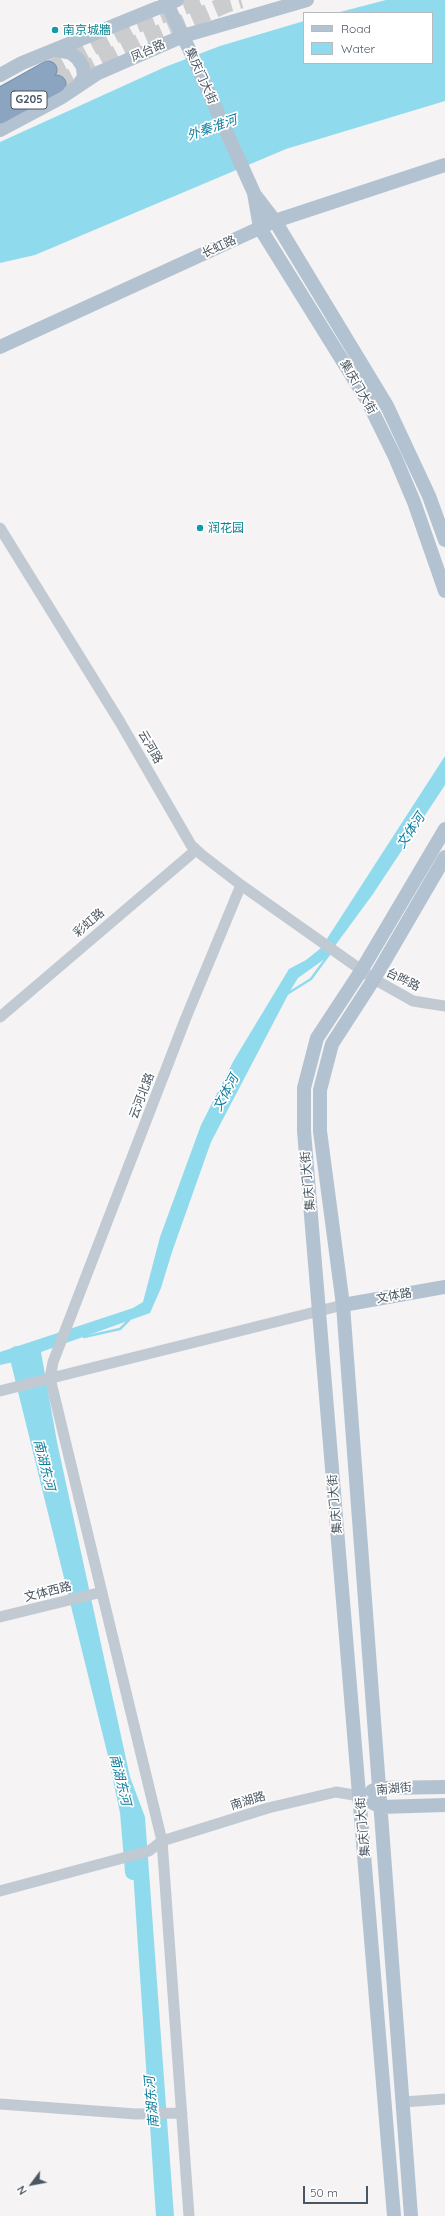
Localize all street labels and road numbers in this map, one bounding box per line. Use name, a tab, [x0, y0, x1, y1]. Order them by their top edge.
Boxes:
street label: 凤台路	[129, 37, 167, 65]
street label: 集庆门大街	[182, 46, 220, 106]
road number: G205	[11, 91, 47, 109]
street label: 长虹路	[200, 233, 238, 261]
street label: 集庆门大街	[337, 357, 379, 417]
street label: 云河路	[135, 728, 165, 766]
street label: 彩虹路	[71, 906, 107, 940]
street label: 台晔路	[384, 966, 422, 994]
street label: 云河北路	[127, 1071, 157, 1121]
street label: 集庆门大街	[298, 1150, 318, 1212]
street label: 文体路	[375, 1286, 413, 1306]
street label: 集庆门大街	[325, 1473, 345, 1535]
street label: 文体西路	[23, 1579, 73, 1605]
street label: 南湖街	[375, 1780, 413, 1798]
street label: 南湖路	[229, 1789, 267, 1813]
street label: 集庆门大街	[353, 1796, 373, 1858]

